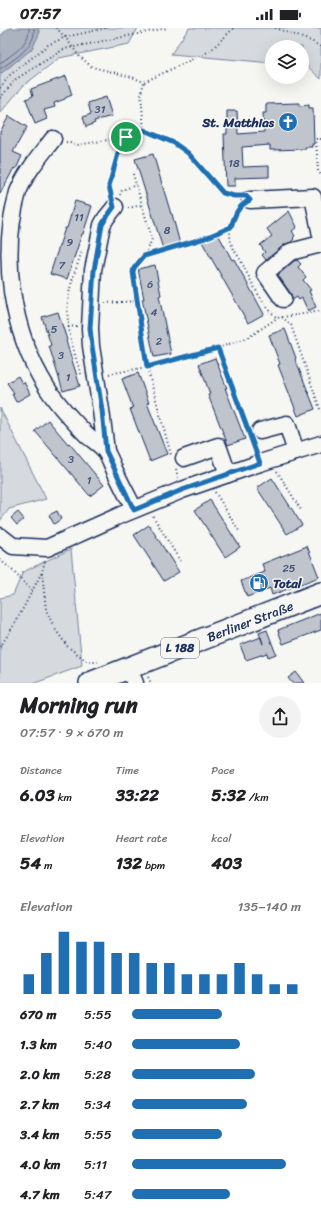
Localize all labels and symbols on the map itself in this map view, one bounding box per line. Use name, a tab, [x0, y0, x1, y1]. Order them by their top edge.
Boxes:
house number: 31	[95, 100, 106, 119]
place label: St. Matthias	[201, 111, 275, 134]
church icon: St. Matthias	[277, 111, 299, 133]
pin	[109, 120, 143, 154]
house number: 18	[228, 154, 240, 173]
house number: 11	[74, 208, 84, 227]
house number: 8	[164, 221, 171, 240]
house number: 9	[67, 233, 74, 252]
house number: 7	[59, 256, 66, 275]
house number: 6	[147, 275, 153, 294]
house number: 4	[151, 303, 158, 322]
house number: 5	[51, 320, 58, 339]
house number: 2	[156, 332, 163, 351]
house number: 3	[58, 346, 64, 365]
house number: 1	[66, 368, 71, 387]
house number: 3	[68, 450, 74, 469]
house number: 1	[87, 471, 92, 490]
house number: 25	[282, 559, 296, 578]
fuel station icon: Total	[248, 572, 270, 594]
place label: Total	[273, 572, 303, 595]
street label: Berliner Straße	[204, 594, 297, 648]
road number: L 188	[161, 638, 199, 658]

